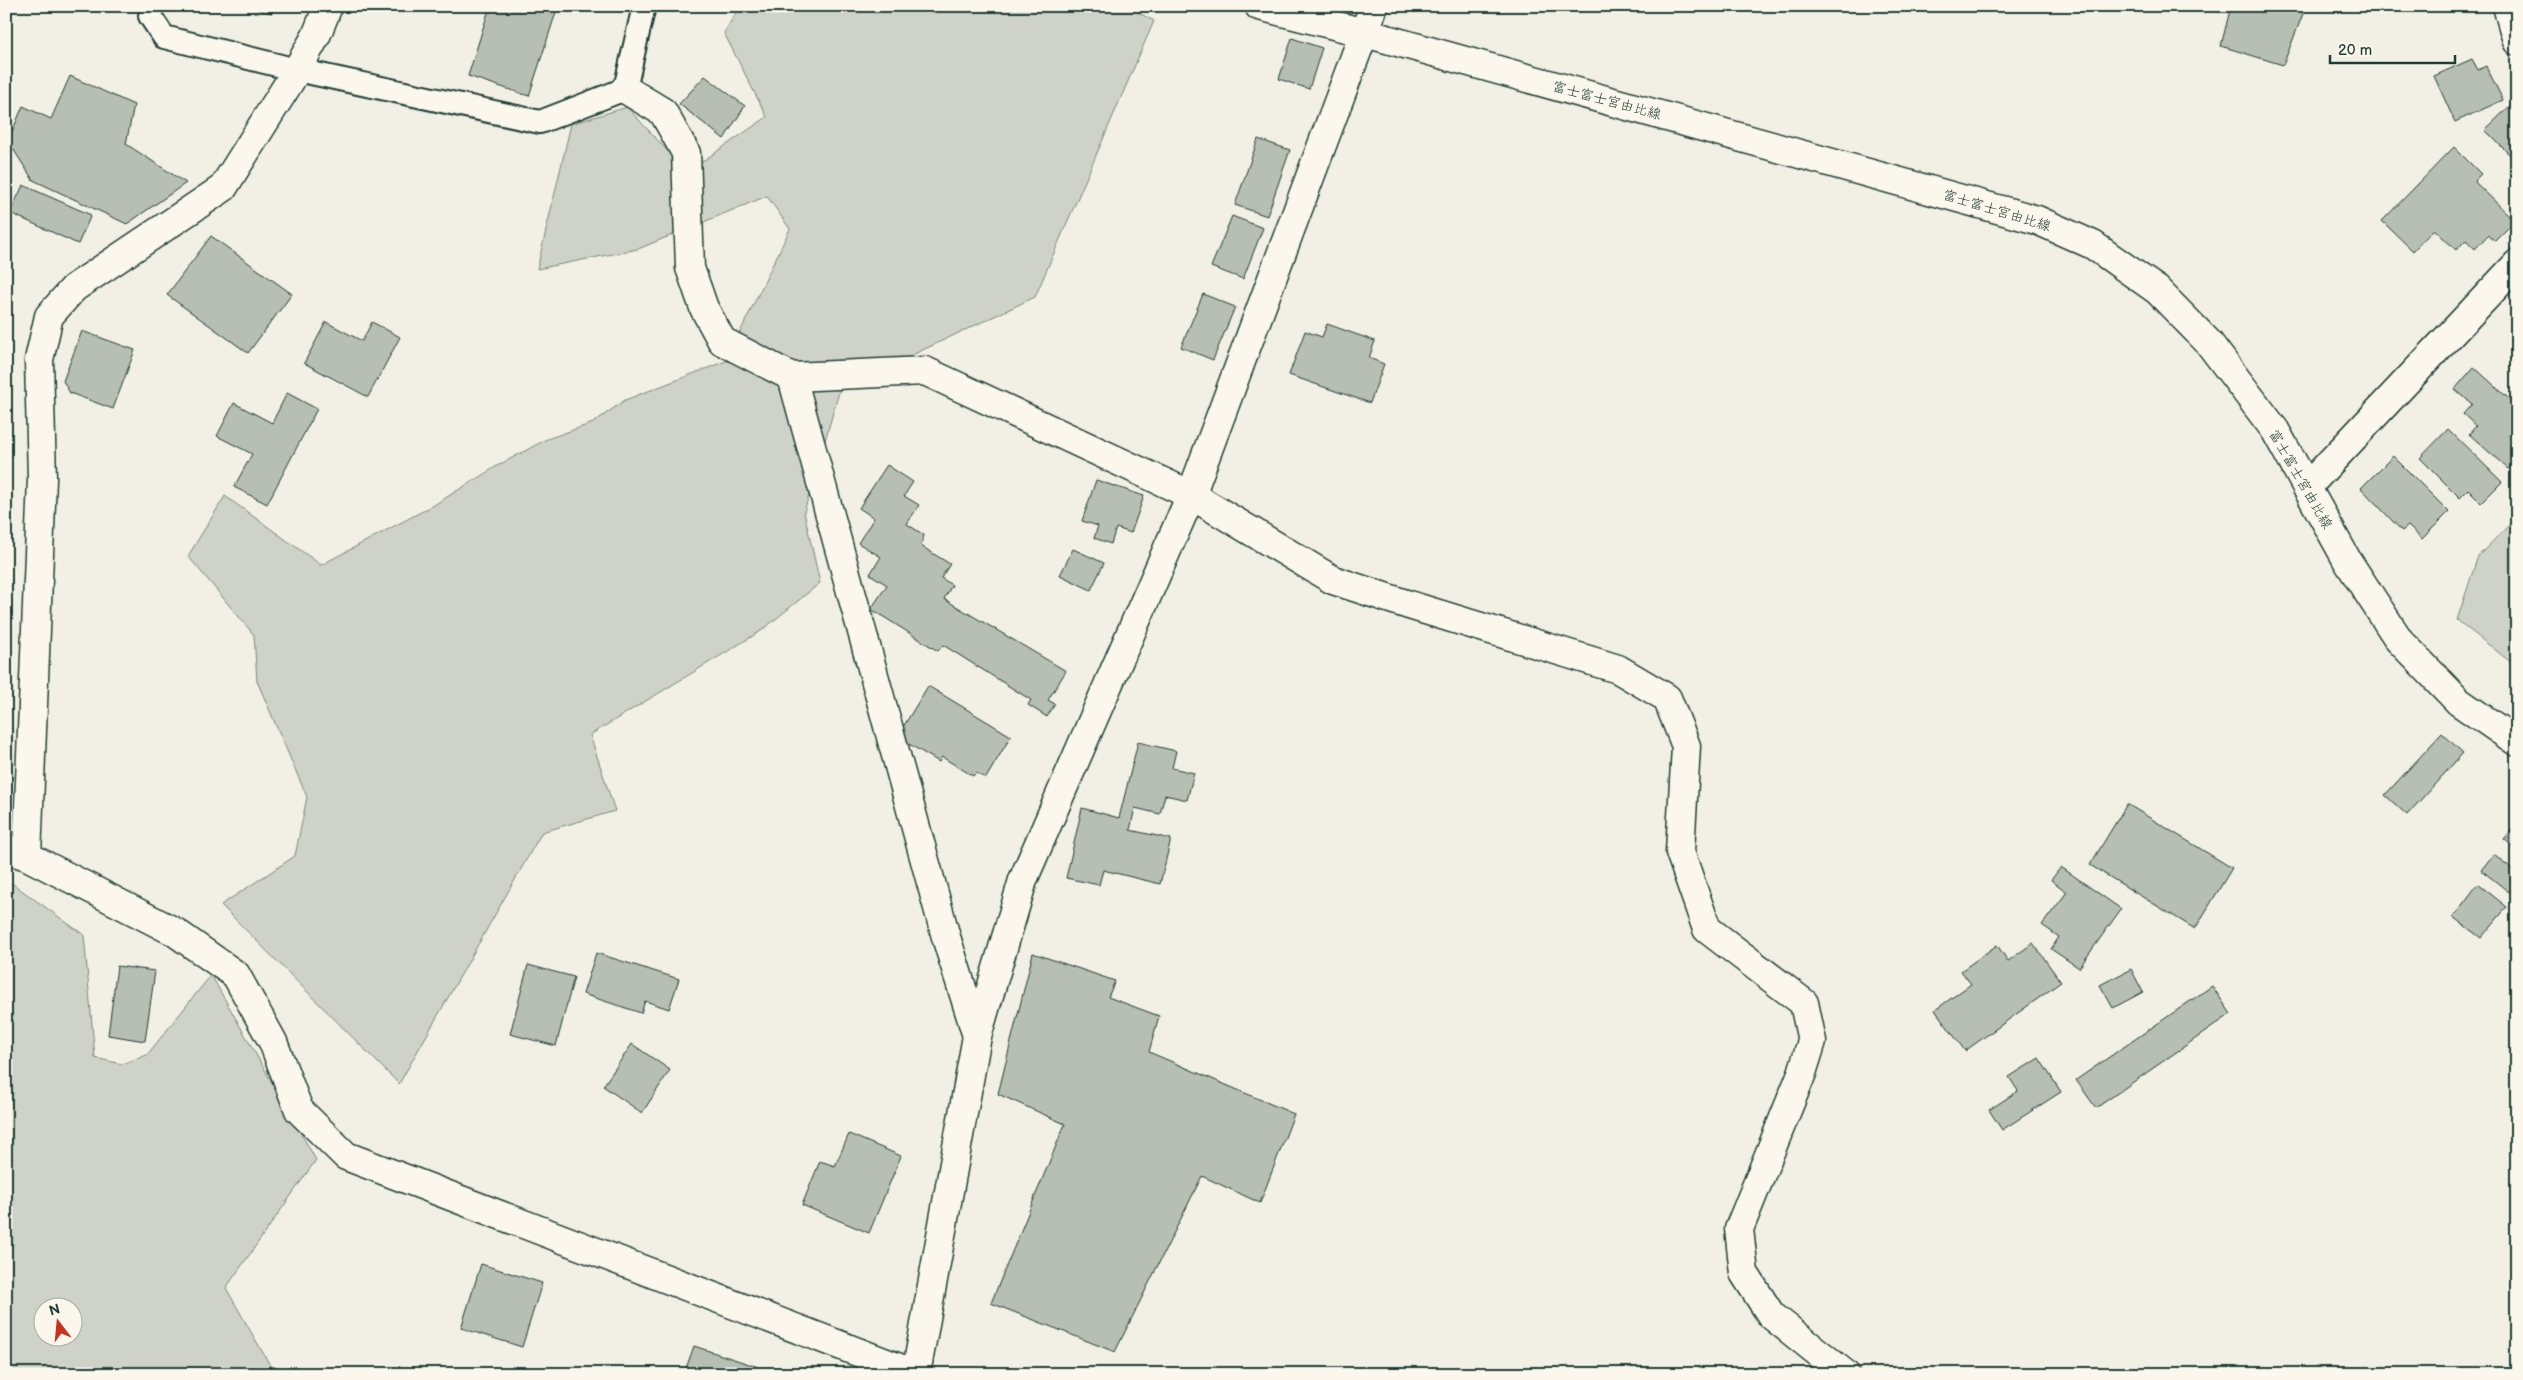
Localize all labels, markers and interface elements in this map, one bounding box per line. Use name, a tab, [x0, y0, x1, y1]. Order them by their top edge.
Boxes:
scale bar	[2330, 32, 2456, 64]
text: 20 m	[2338, 41, 2372, 60]
street label: 富士富士宮由比線	[1551, 78, 1663, 123]
street label: 富士富士宮由比線	[1941, 186, 2053, 235]
street label: 富士富士宮由比線	[2265, 427, 2336, 532]
north arrow	[32, 1298, 82, 1348]
text: N	[47, 1300, 62, 1320]

